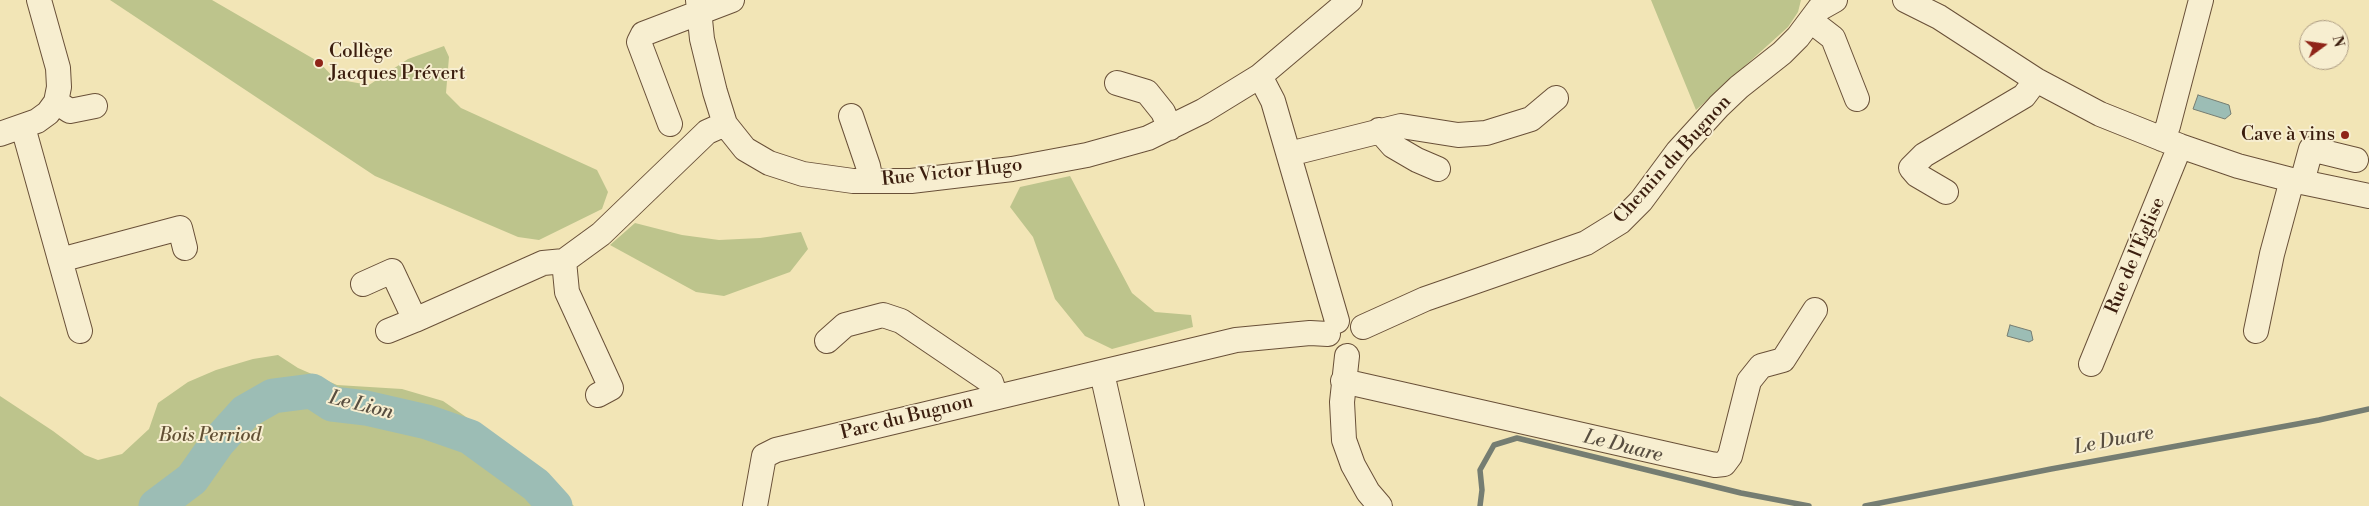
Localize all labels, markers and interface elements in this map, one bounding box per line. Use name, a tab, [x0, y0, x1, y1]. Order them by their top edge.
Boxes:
north arrow	[2299, 20, 2349, 70]
text: N	[2328, 34, 2348, 49]
place label: Collège Jacques Prévert	[329, 41, 465, 85]
marker: Collège Jacques Prévert	[313, 57, 325, 69]
street label: Chemin du Bugnon	[1609, 91, 1737, 229]
place label: Cave à vins	[2241, 124, 2335, 146]
marker: Cave à vins	[2339, 129, 2351, 141]
street label: Rue Victor Hugo	[880, 154, 1024, 192]
street label: Rue de l'Église	[2101, 194, 2171, 318]
water label: Le Lion	[326, 386, 396, 426]
street label: Parc du Bugnon	[838, 390, 976, 446]
water label: Le Duare	[2072, 422, 2156, 460]
park label: Bois Perriod	[159, 425, 261, 447]
water label: Le Duare	[1581, 426, 1665, 468]

